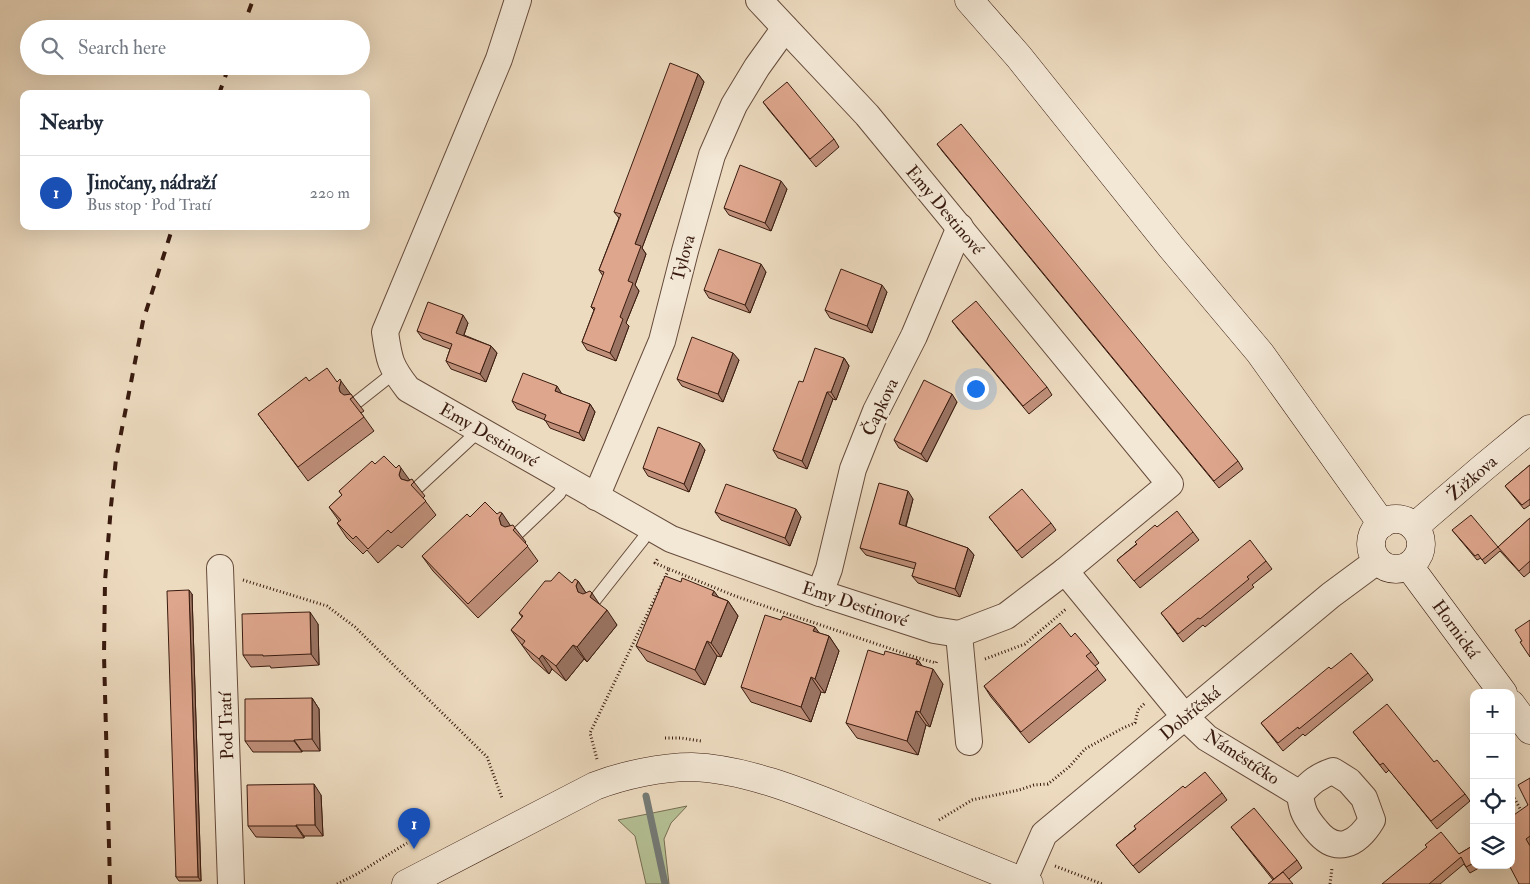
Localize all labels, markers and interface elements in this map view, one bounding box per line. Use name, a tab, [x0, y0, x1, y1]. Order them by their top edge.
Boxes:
search box	[20, 20, 370, 75]
icon: search	[38, 34, 66, 62]
text: Search here	[78, 36, 166, 60]
text: Nearby	[40, 109, 103, 136]
street label: Emy Destinové	[900, 161, 989, 260]
text: Jinočany, nádraží	[87, 171, 216, 195]
text: 1	[53, 183, 59, 203]
text: 220 m	[310, 183, 350, 203]
text: Bus stop · Pod Tratí	[87, 195, 211, 215]
street label: Tylova	[666, 232, 701, 284]
street label: Čapkova	[857, 374, 904, 440]
your location	[963, 376, 989, 402]
street label: Emy Destinové	[435, 398, 543, 473]
street label: Žižkova	[1442, 449, 1503, 506]
street label: Emy Destinové	[799, 577, 911, 633]
street label: Hornická	[1427, 595, 1485, 664]
street label: Dobříčská	[1155, 681, 1226, 746]
map controls	[1470, 689, 1515, 869]
button: +	[1470, 689, 1515, 734]
street label: Pod Tratí	[214, 691, 239, 760]
street label: Náměstíčko	[1200, 725, 1284, 791]
button: −	[1470, 734, 1515, 779]
button: locate	[1470, 779, 1515, 824]
pin: 1	[398, 808, 430, 849]
button: layers	[1470, 824, 1515, 869]

